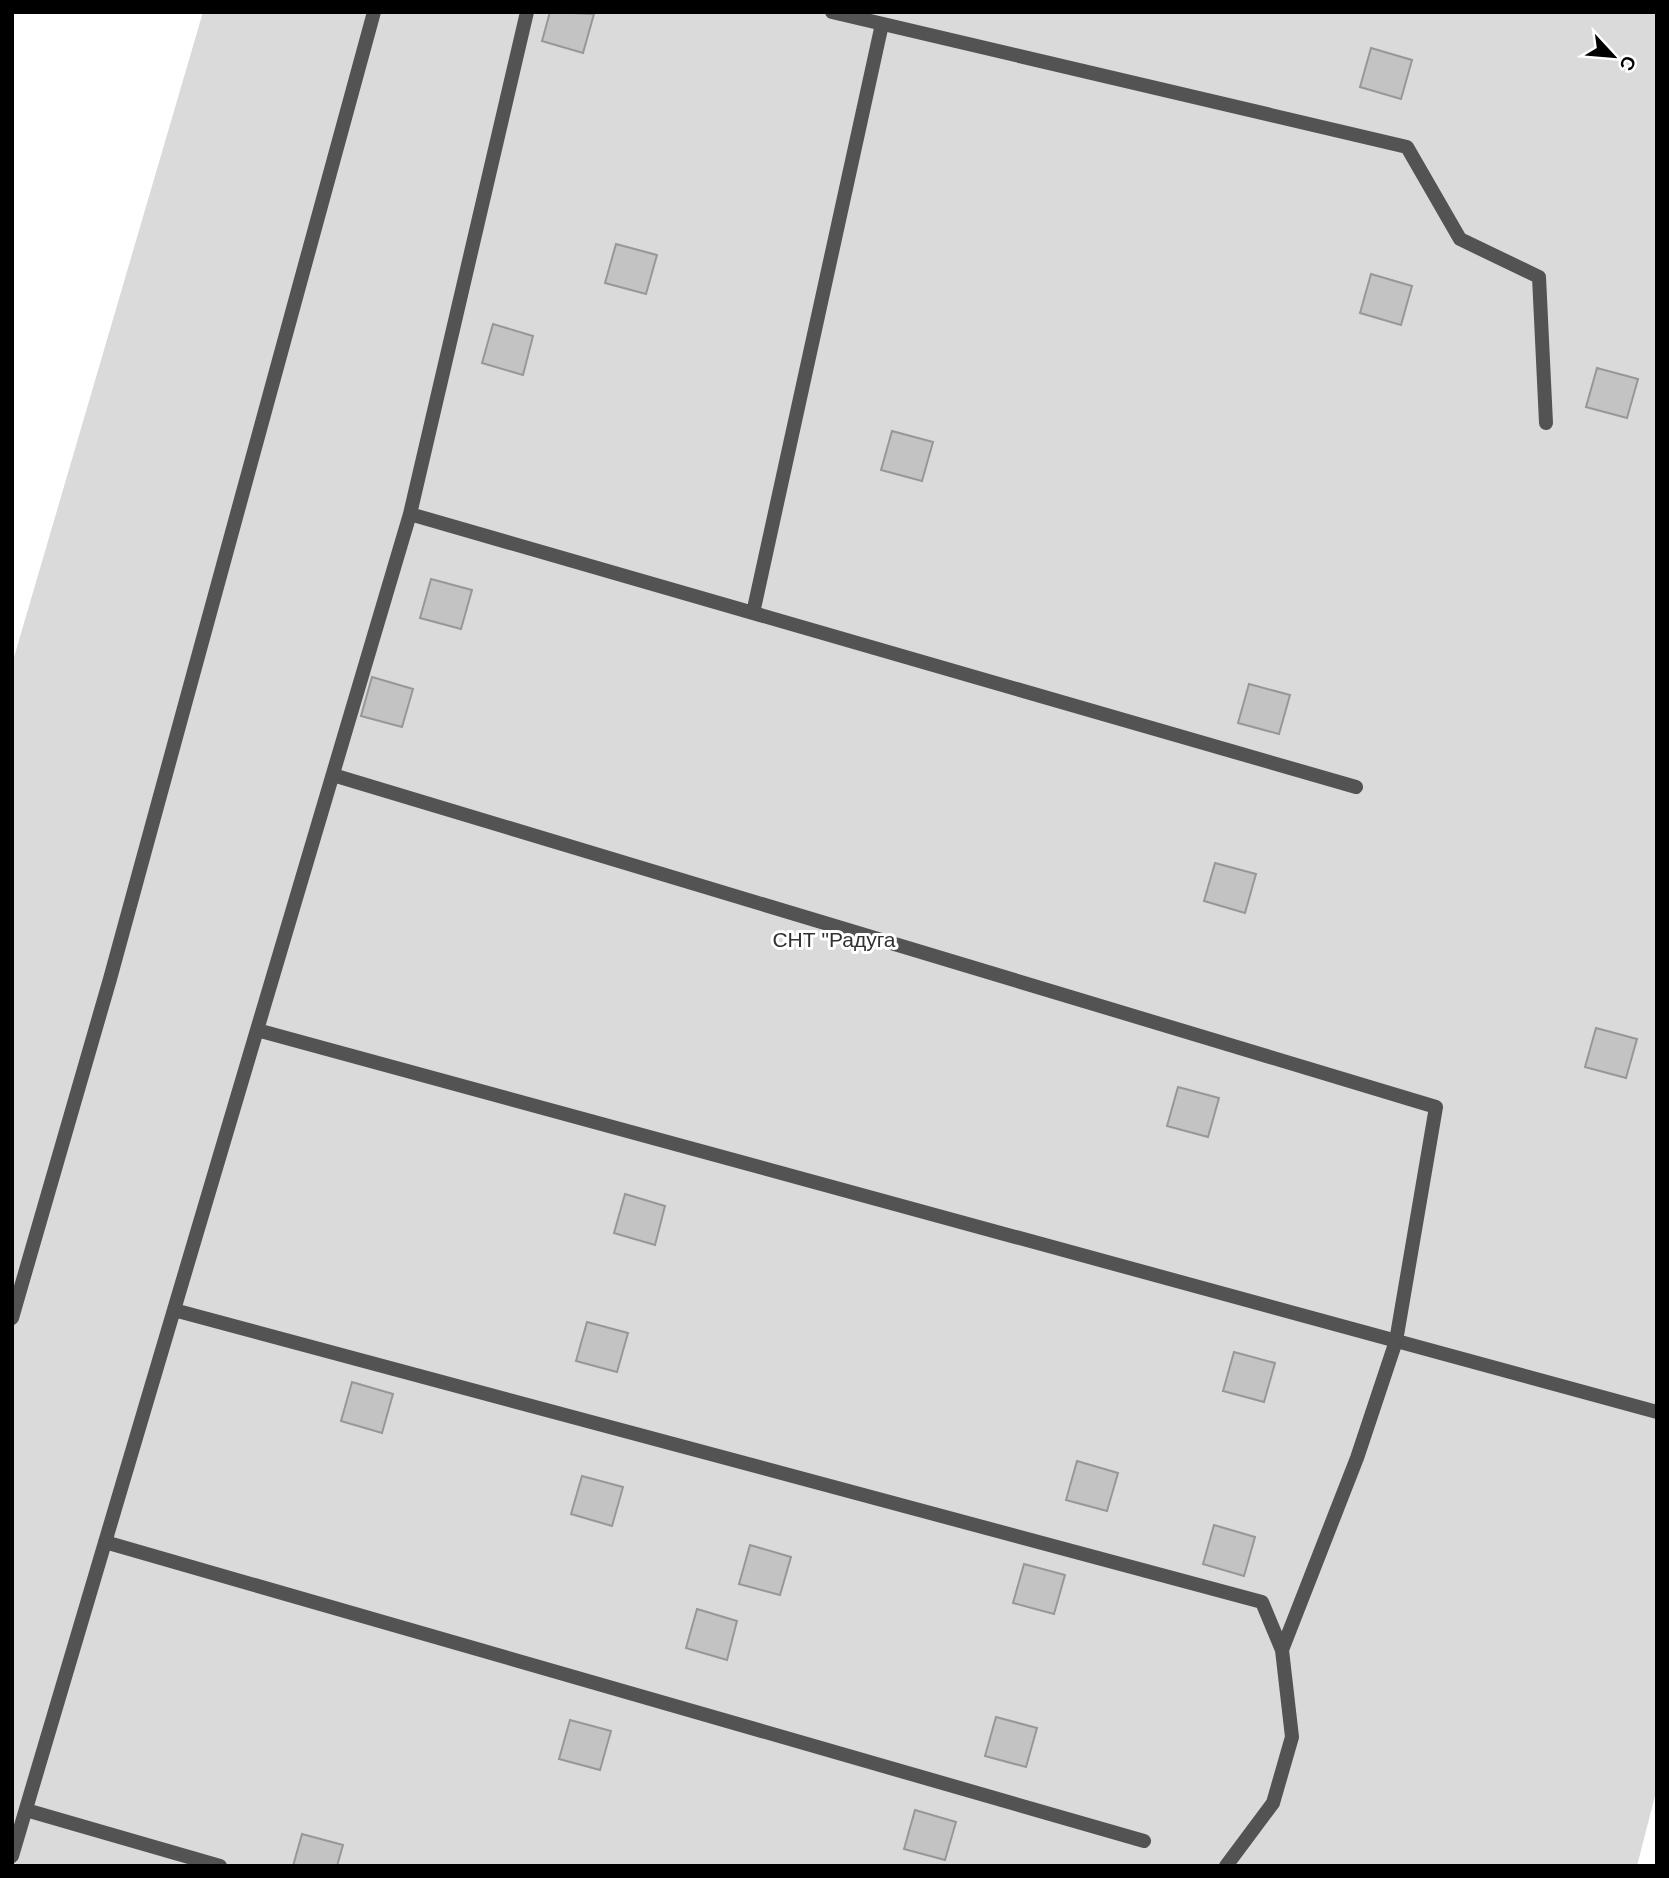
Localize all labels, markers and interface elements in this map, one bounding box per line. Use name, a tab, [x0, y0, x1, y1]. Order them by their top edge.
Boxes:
north arrow	[1578, 21, 1648, 91]
text: С	[1615, 52, 1640, 74]
park label: СНТ "Радуга	[772, 928, 896, 951]

